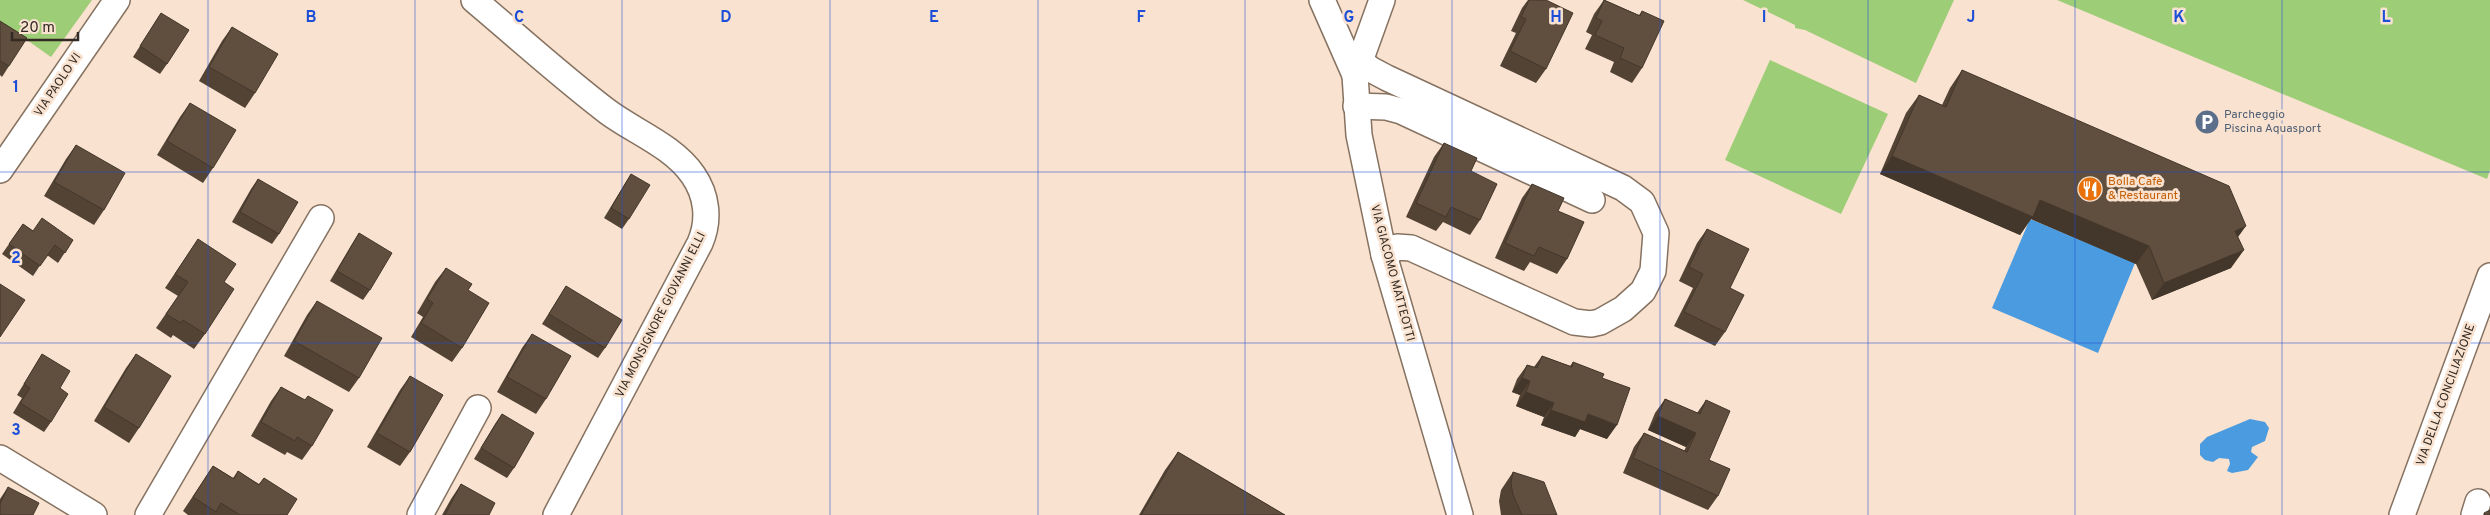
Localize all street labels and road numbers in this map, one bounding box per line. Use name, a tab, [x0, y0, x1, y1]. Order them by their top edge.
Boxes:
street label: VIA PAOLO VI	[31, 50, 85, 120]
street label: VIA GIACOMO MATTEOTTI	[1366, 203, 1418, 343]
street label: VIA MONSIGNORE GIOVANNI ELLI	[612, 230, 710, 400]
street label: VIA DELLA CONCILIAZIONE	[2413, 322, 2479, 468]

